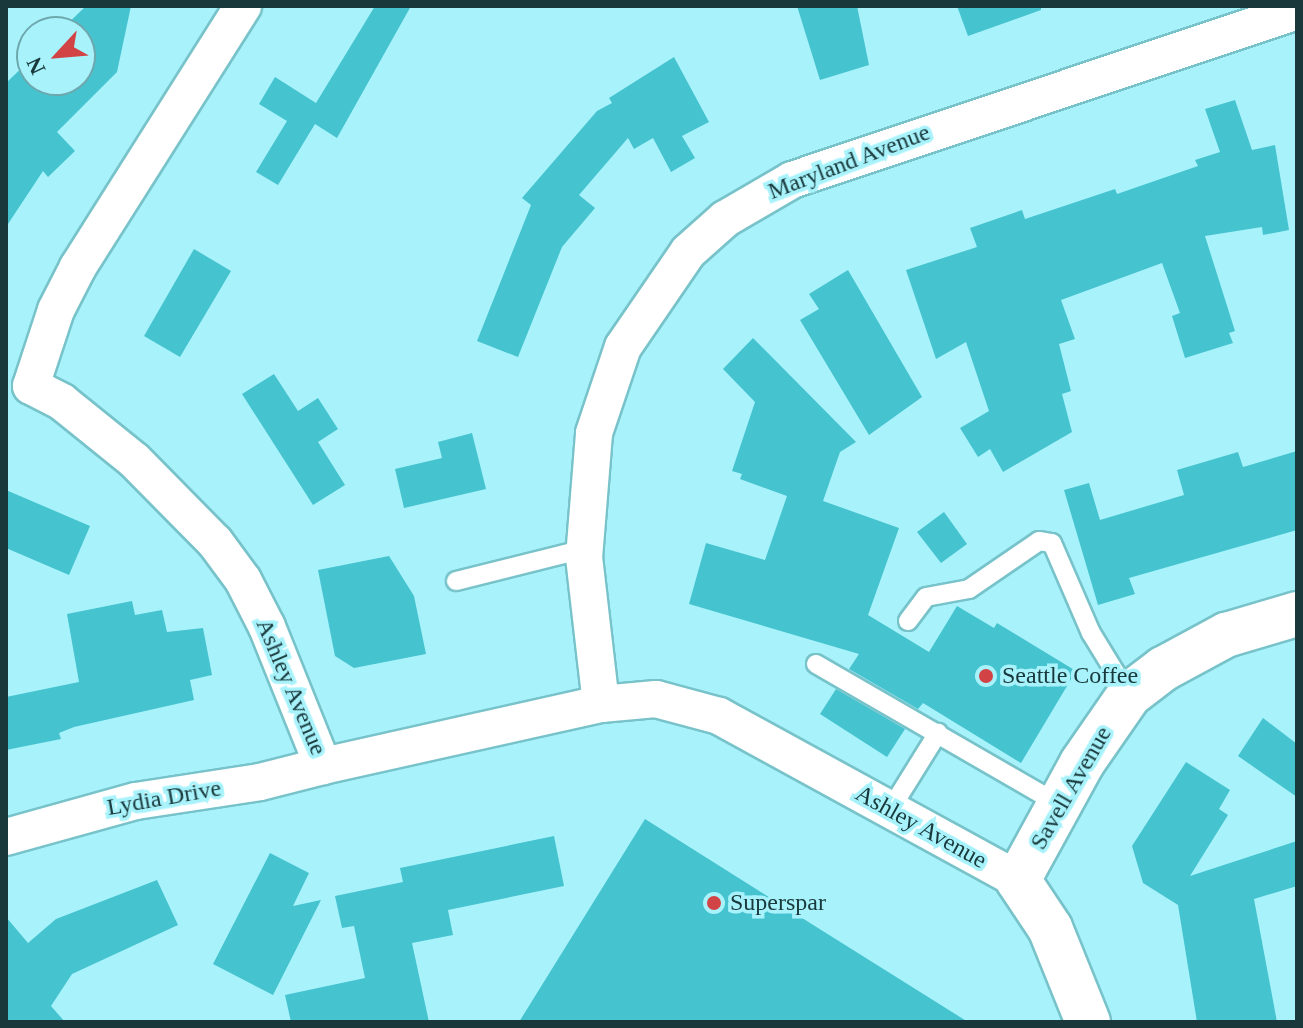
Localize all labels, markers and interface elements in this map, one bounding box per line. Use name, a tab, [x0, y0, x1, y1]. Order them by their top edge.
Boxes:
north arrow	[16, 16, 96, 96]
text: N	[21, 53, 50, 78]
street label: Maryland Avenue	[763, 118, 935, 206]
street label: Ashley Avenue	[249, 614, 333, 760]
place label: Seattle Coffee	[1002, 662, 1138, 690]
marker: Seattle Coffee	[977, 667, 995, 685]
street label: Savell Avenue	[1024, 721, 1118, 855]
street label: Lydia Drive	[105, 774, 223, 822]
street label: Ashley Avenue	[850, 779, 992, 875]
place label: Superspar	[730, 889, 826, 917]
marker: Superspar	[705, 894, 723, 912]

